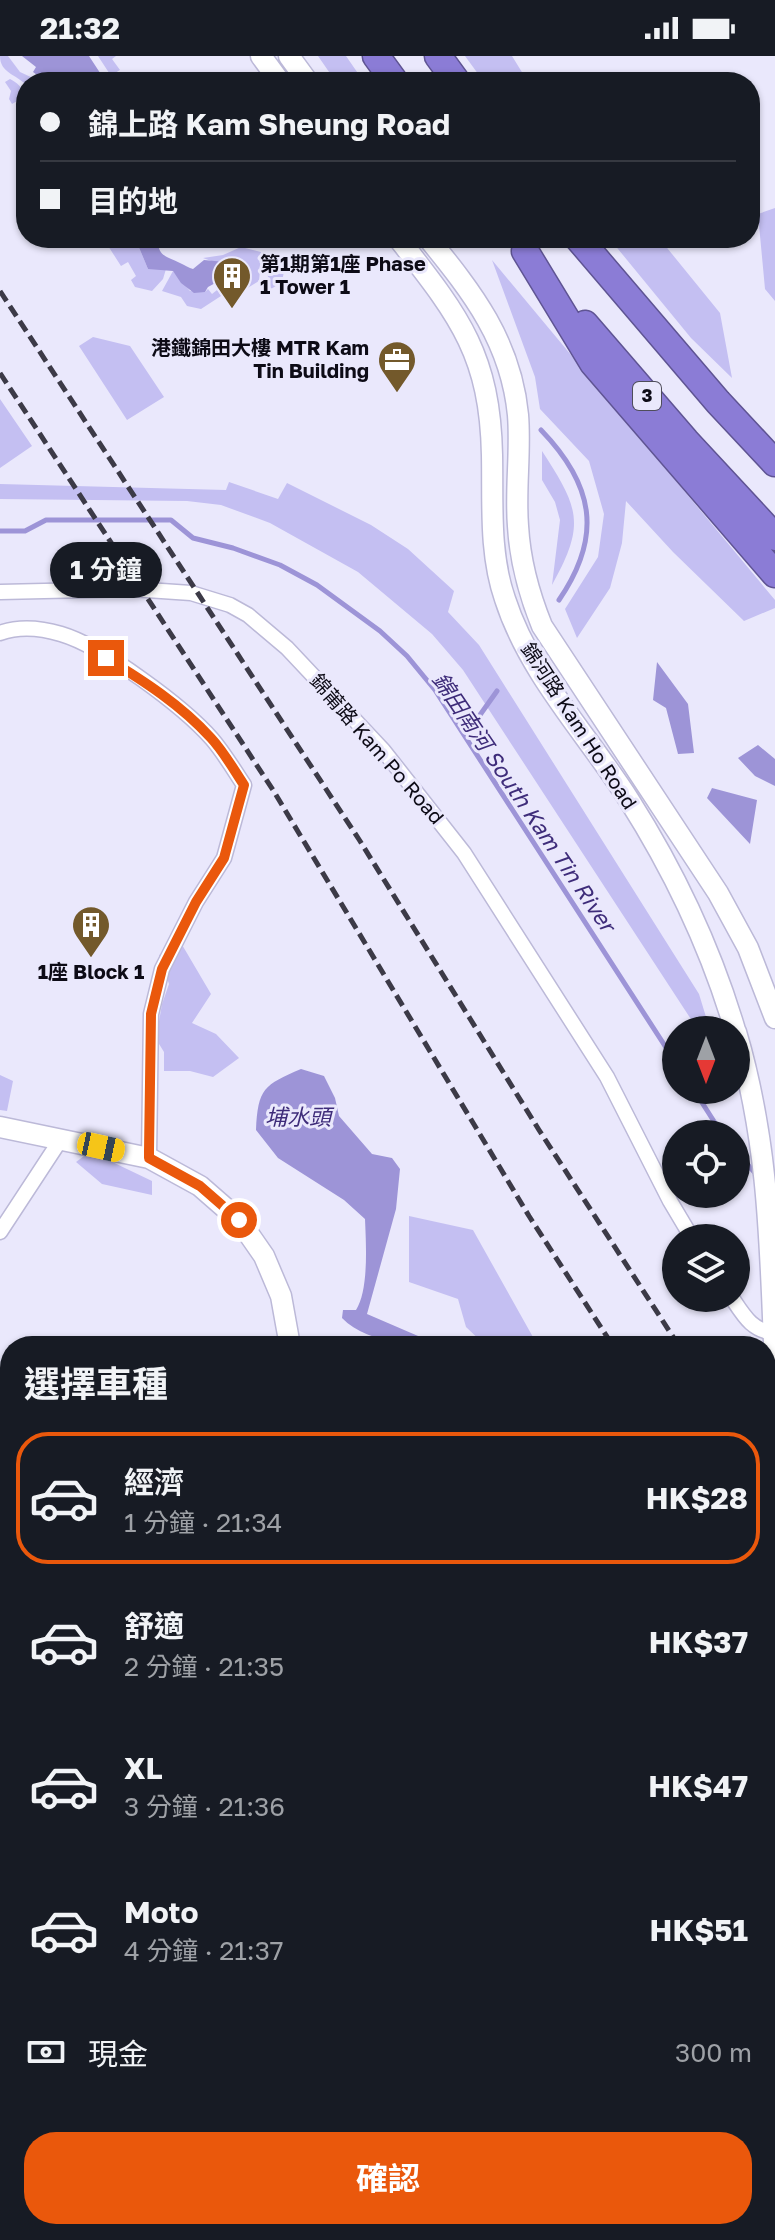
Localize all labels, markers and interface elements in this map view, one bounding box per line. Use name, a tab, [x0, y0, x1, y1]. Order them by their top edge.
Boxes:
text: 21:32	[40, 10, 120, 46]
text: 錦上路 Kam Sheung Road	[88, 106, 450, 142]
text: 目的地	[88, 183, 178, 219]
place label: 第1期第1座 Phase 1 Tower 1	[260, 251, 426, 298]
building icon: 第1期第1座 Phase 1 Tower 1	[211, 255, 253, 310]
place label: 港鐵錦田大樓 MTR Kam Tin Building	[151, 335, 369, 382]
office icon: 港鐵錦田大樓 MTR Kam Tin Building	[376, 339, 418, 394]
road number: 3	[633, 382, 661, 410]
callout: 1 分鐘	[50, 542, 162, 598]
text: 1 分鐘	[70, 554, 142, 585]
street label: 錦河路 Kam Ho Road	[517, 638, 643, 813]
route end	[88, 640, 124, 676]
water label: 錦田南河 South Kam Tin River	[427, 667, 623, 939]
street label: 錦莆路 Kam Po Road	[306, 668, 450, 828]
building icon: 1座 Block 1	[70, 904, 112, 959]
place label: 1座 Block 1	[38, 959, 144, 983]
north arrow	[662, 1016, 750, 1104]
map controls	[662, 1016, 750, 1312]
water label: 埔水頭	[265, 1103, 335, 1130]
button: locate	[662, 1120, 750, 1208]
car	[75, 1130, 127, 1164]
route start	[221, 1202, 257, 1238]
button: layers	[662, 1224, 750, 1312]
text: 選擇車種	[24, 1362, 168, 1405]
icon: car	[28, 1462, 100, 1534]
text: 經濟	[124, 1464, 184, 1500]
text: HK$28	[646, 1480, 748, 1516]
text: 1 分鐘 · 21:34	[124, 1507, 282, 1538]
icon: car	[28, 1606, 100, 1678]
text: 舒適	[124, 1608, 184, 1644]
text: HK$37	[649, 1624, 748, 1660]
text: 2 分鐘 · 21:35	[124, 1651, 284, 1682]
icon: car	[28, 1750, 100, 1822]
text: XL	[124, 1750, 163, 1786]
text: HK$47	[648, 1768, 748, 1804]
text: 3 分鐘 · 21:36	[124, 1791, 285, 1822]
icon: car	[28, 1894, 100, 1966]
text: Moto	[124, 1894, 199, 1930]
text: HK$51	[650, 1912, 748, 1948]
text: 4 分鐘 · 21:37	[124, 1935, 284, 1966]
icon: cash	[24, 2030, 68, 2074]
text: 現金	[88, 2036, 148, 2072]
text: 300 m	[675, 2037, 752, 2068]
button: 確認	[24, 2132, 752, 2224]

